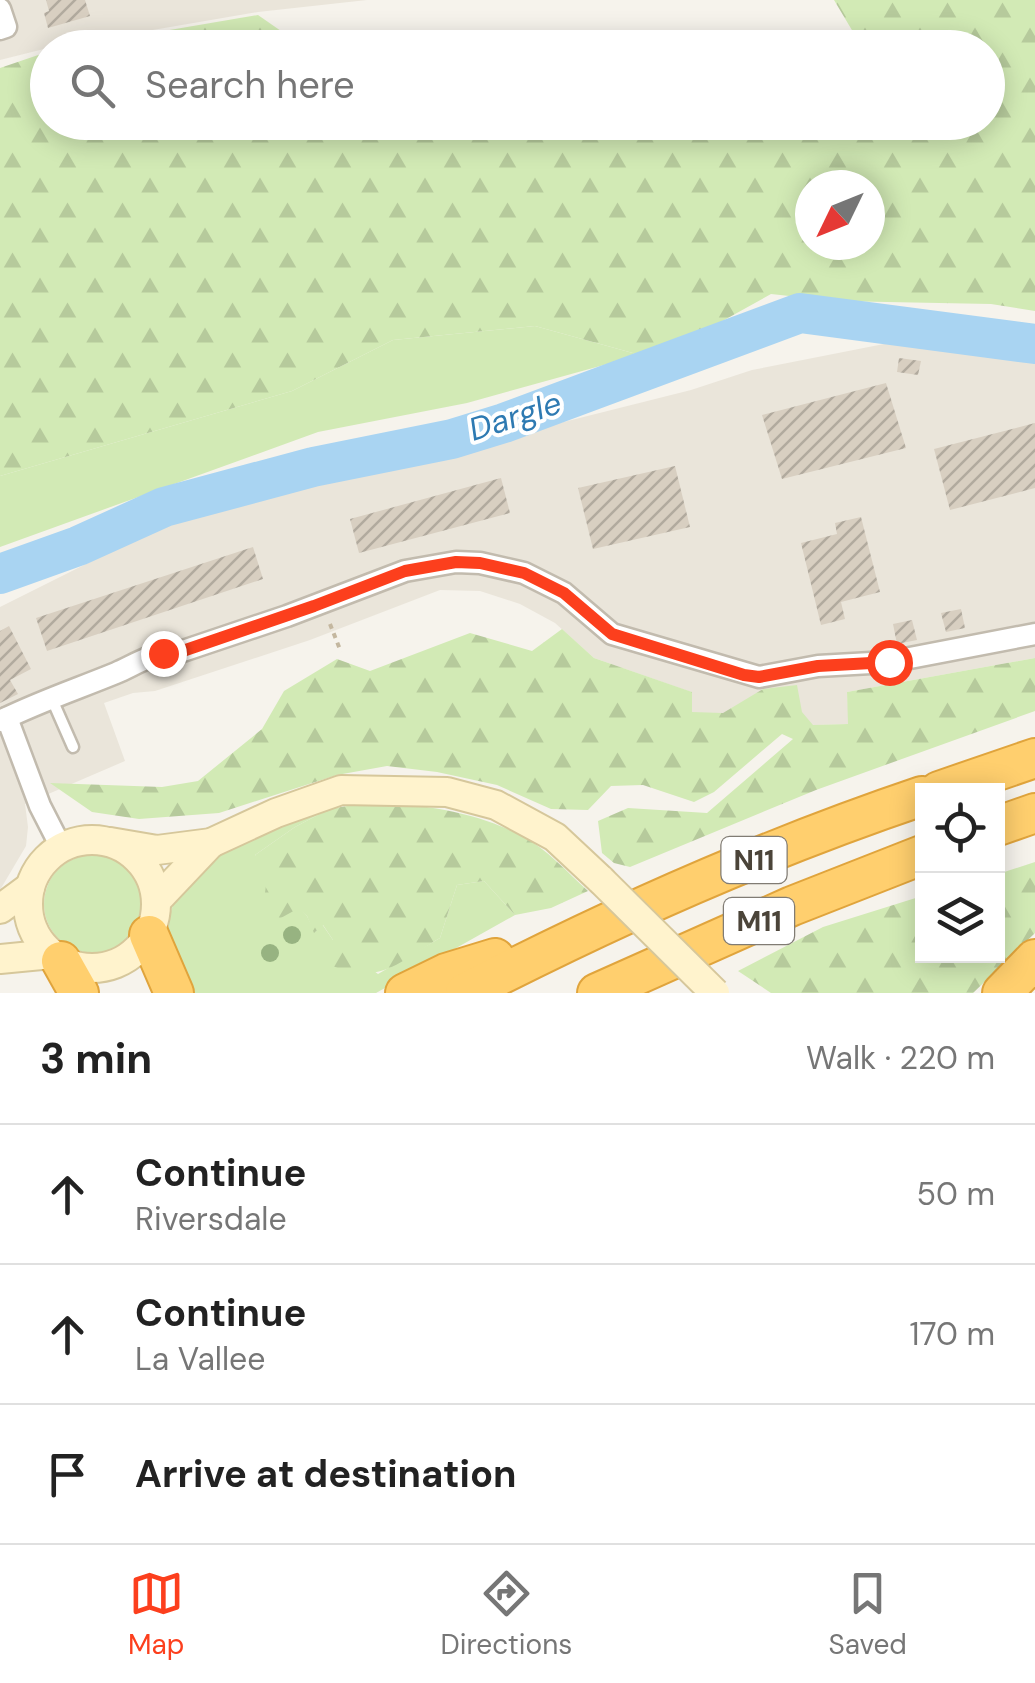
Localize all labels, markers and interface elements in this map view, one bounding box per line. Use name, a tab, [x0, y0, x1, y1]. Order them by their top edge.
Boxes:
search box	[30, 30, 1005, 140]
icon: search	[65, 58, 120, 113]
text: Search here	[145, 60, 355, 110]
north arrow	[795, 170, 885, 260]
water label: Dargle	[463, 381, 567, 451]
route end	[141, 631, 187, 677]
route start	[867, 640, 913, 686]
map controls	[915, 783, 1005, 963]
button: locate	[915, 783, 1005, 873]
road number: N11	[722, 837, 786, 883]
button: layers	[915, 873, 1005, 963]
road number: M11	[724, 898, 794, 944]
text: 3 min	[40, 1031, 152, 1086]
text: Walk · 220 m	[806, 1037, 995, 1079]
text: Continue	[135, 1148, 306, 1198]
icon: ahead	[40, 1167, 95, 1222]
text: 50 m	[917, 1173, 995, 1215]
text: Riversdale	[135, 1198, 287, 1240]
text: Continue	[135, 1288, 306, 1338]
icon: ahead	[40, 1307, 95, 1362]
text: 170 m	[909, 1313, 995, 1355]
text: La Vallee	[135, 1338, 265, 1380]
icon: arrive	[40, 1447, 95, 1502]
text: Arrive at destination	[135, 1449, 517, 1499]
tab: Map	[128, 1566, 184, 1663]
tab: Directions	[441, 1566, 572, 1663]
tab: Saved	[828, 1566, 907, 1663]

